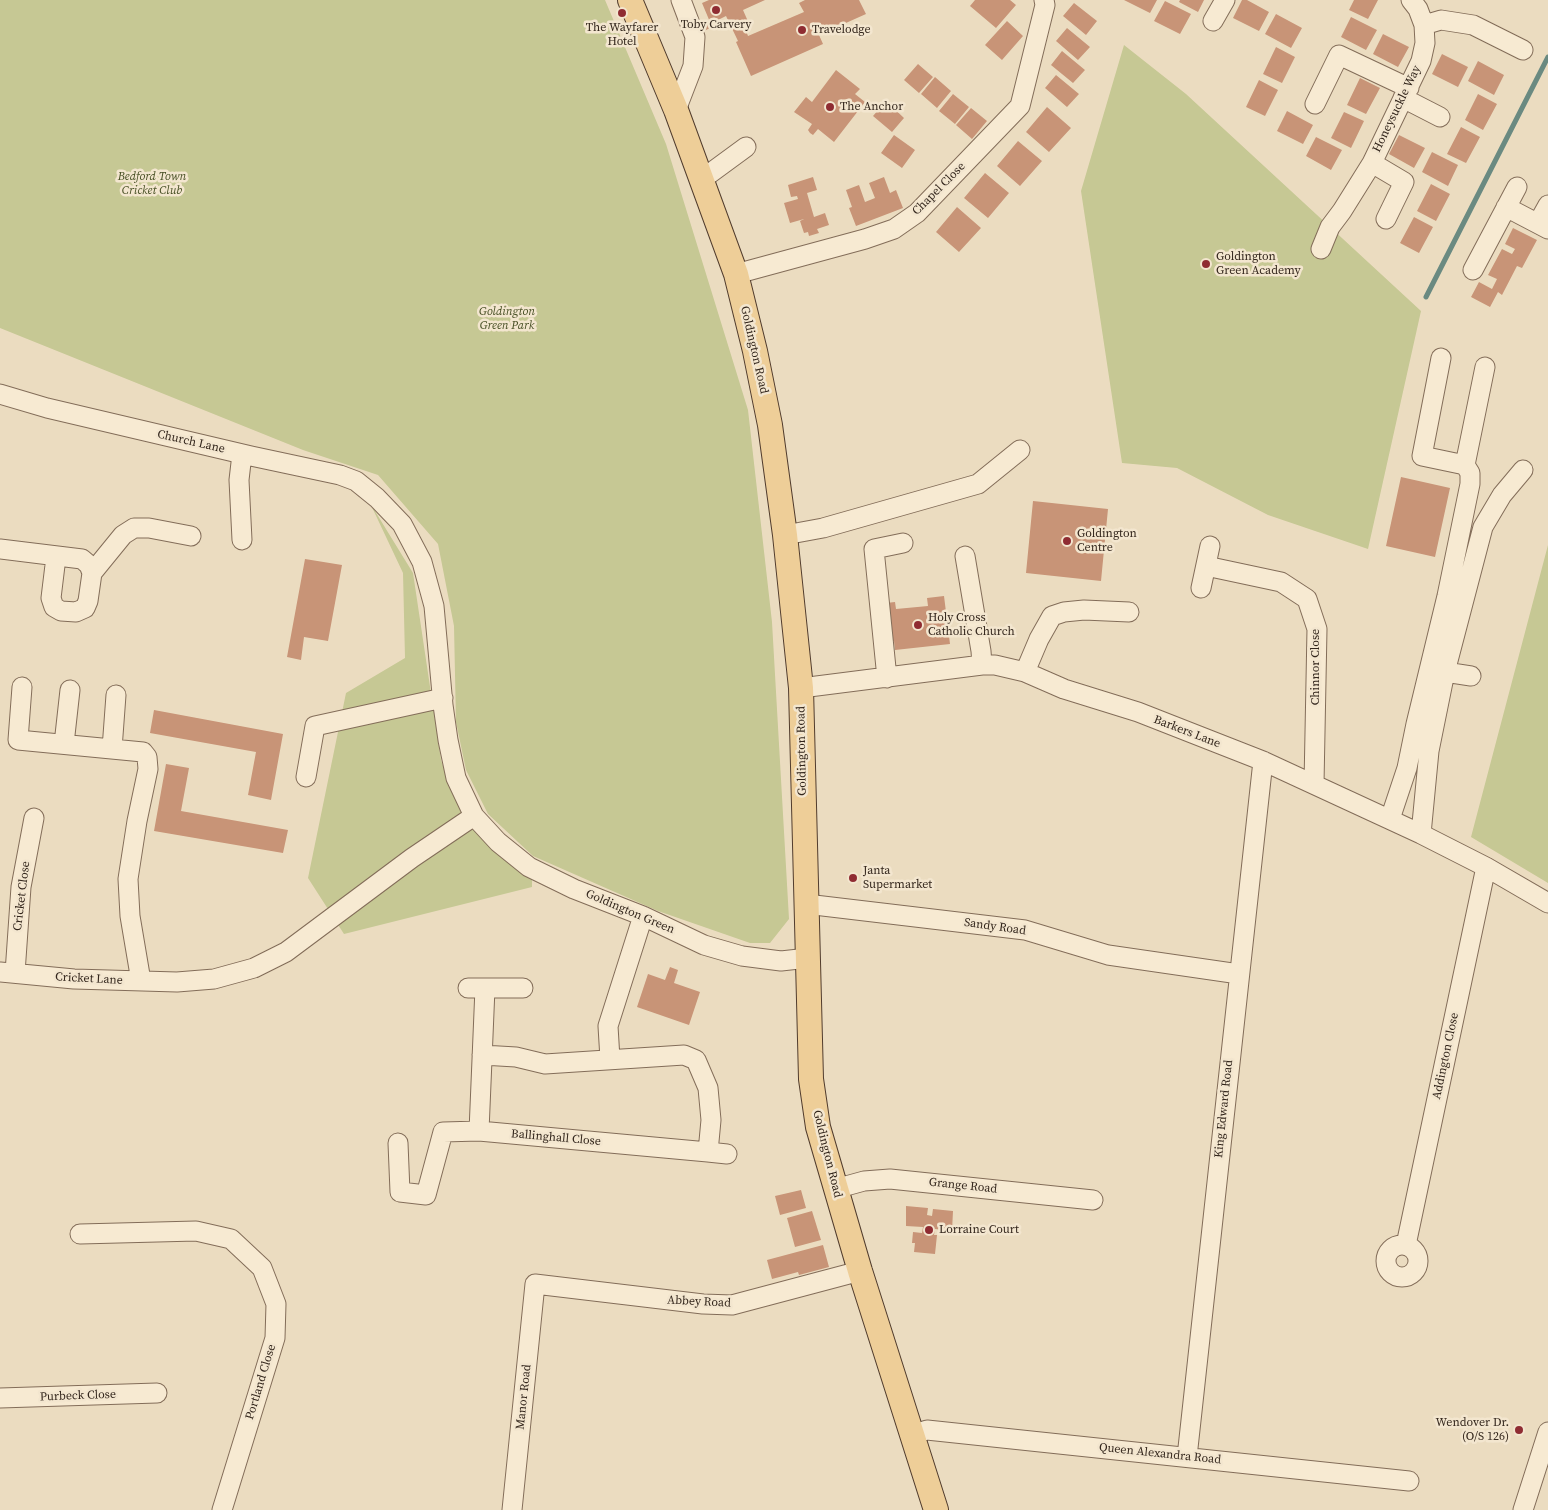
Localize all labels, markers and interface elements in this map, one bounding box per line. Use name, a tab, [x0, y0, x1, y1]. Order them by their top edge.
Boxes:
marker: Toby Carvery	[710, 4, 722, 16]
marker: The Wayfarer Hotel	[616, 7, 628, 19]
place label: Toby Carvery	[681, 18, 751, 32]
place label: The Wayfarer Hotel	[586, 21, 658, 49]
place label: Travelodge	[812, 23, 871, 37]
marker: Travelodge	[796, 24, 808, 36]
street label: Honeysuckle Way	[1370, 63, 1424, 155]
place label: The Anchor	[840, 100, 903, 114]
marker: The Anchor	[824, 101, 836, 113]
street label: Chapel Close	[909, 159, 969, 219]
park label: Bedford Town Cricket Club	[118, 170, 186, 198]
place label: Goldington Green Academy	[1216, 250, 1301, 278]
marker: Goldington Green Academy	[1200, 258, 1212, 270]
park label: Goldington Green Park	[479, 305, 535, 333]
street label: Goldington Road	[737, 305, 771, 395]
street label: Church Lane	[156, 427, 226, 457]
place label: Goldington Centre	[1077, 527, 1137, 555]
marker: Goldington Centre	[1061, 535, 1073, 547]
place label: Holy Cross Catholic Church	[928, 611, 1015, 639]
marker: Holy Cross Catholic Church	[912, 619, 924, 631]
street label: Chinnor Close	[1309, 629, 1323, 705]
street label: Goldington Road	[794, 706, 810, 796]
street label: Barkers Lane	[1151, 713, 1223, 751]
street label: Cricket Close	[11, 860, 33, 932]
place label: Janta Supermarket	[863, 864, 932, 892]
marker: Janta Supermarket	[847, 872, 859, 884]
street label: Goldington Green	[583, 887, 677, 937]
street label: Sandy Road	[963, 916, 1027, 938]
street label: Cricket Lane	[55, 970, 123, 988]
street label: Addington Close	[1430, 1011, 1462, 1101]
street label: King Edward Road	[1212, 1059, 1236, 1159]
street label: Goldington Road	[809, 1109, 845, 1199]
street label: Ballinghall Close	[511, 1127, 601, 1149]
street label: Grange Road	[928, 1175, 998, 1197]
place label: Lorraine Court	[939, 1223, 1019, 1237]
marker: Lorraine Court	[923, 1224, 935, 1236]
street label: Abbey Road	[667, 1293, 731, 1311]
street label: Portland Close	[243, 1343, 279, 1421]
street label: Manor Road	[513, 1364, 535, 1430]
street label: Purbeck Close	[40, 1387, 116, 1405]
place label: Wendover Dr. (O/S 126)	[1436, 1416, 1509, 1444]
marker: Wendover Dr. (O/S 126)	[1513, 1424, 1525, 1436]
street label: Queen Alexandra Road	[1098, 1440, 1222, 1468]

